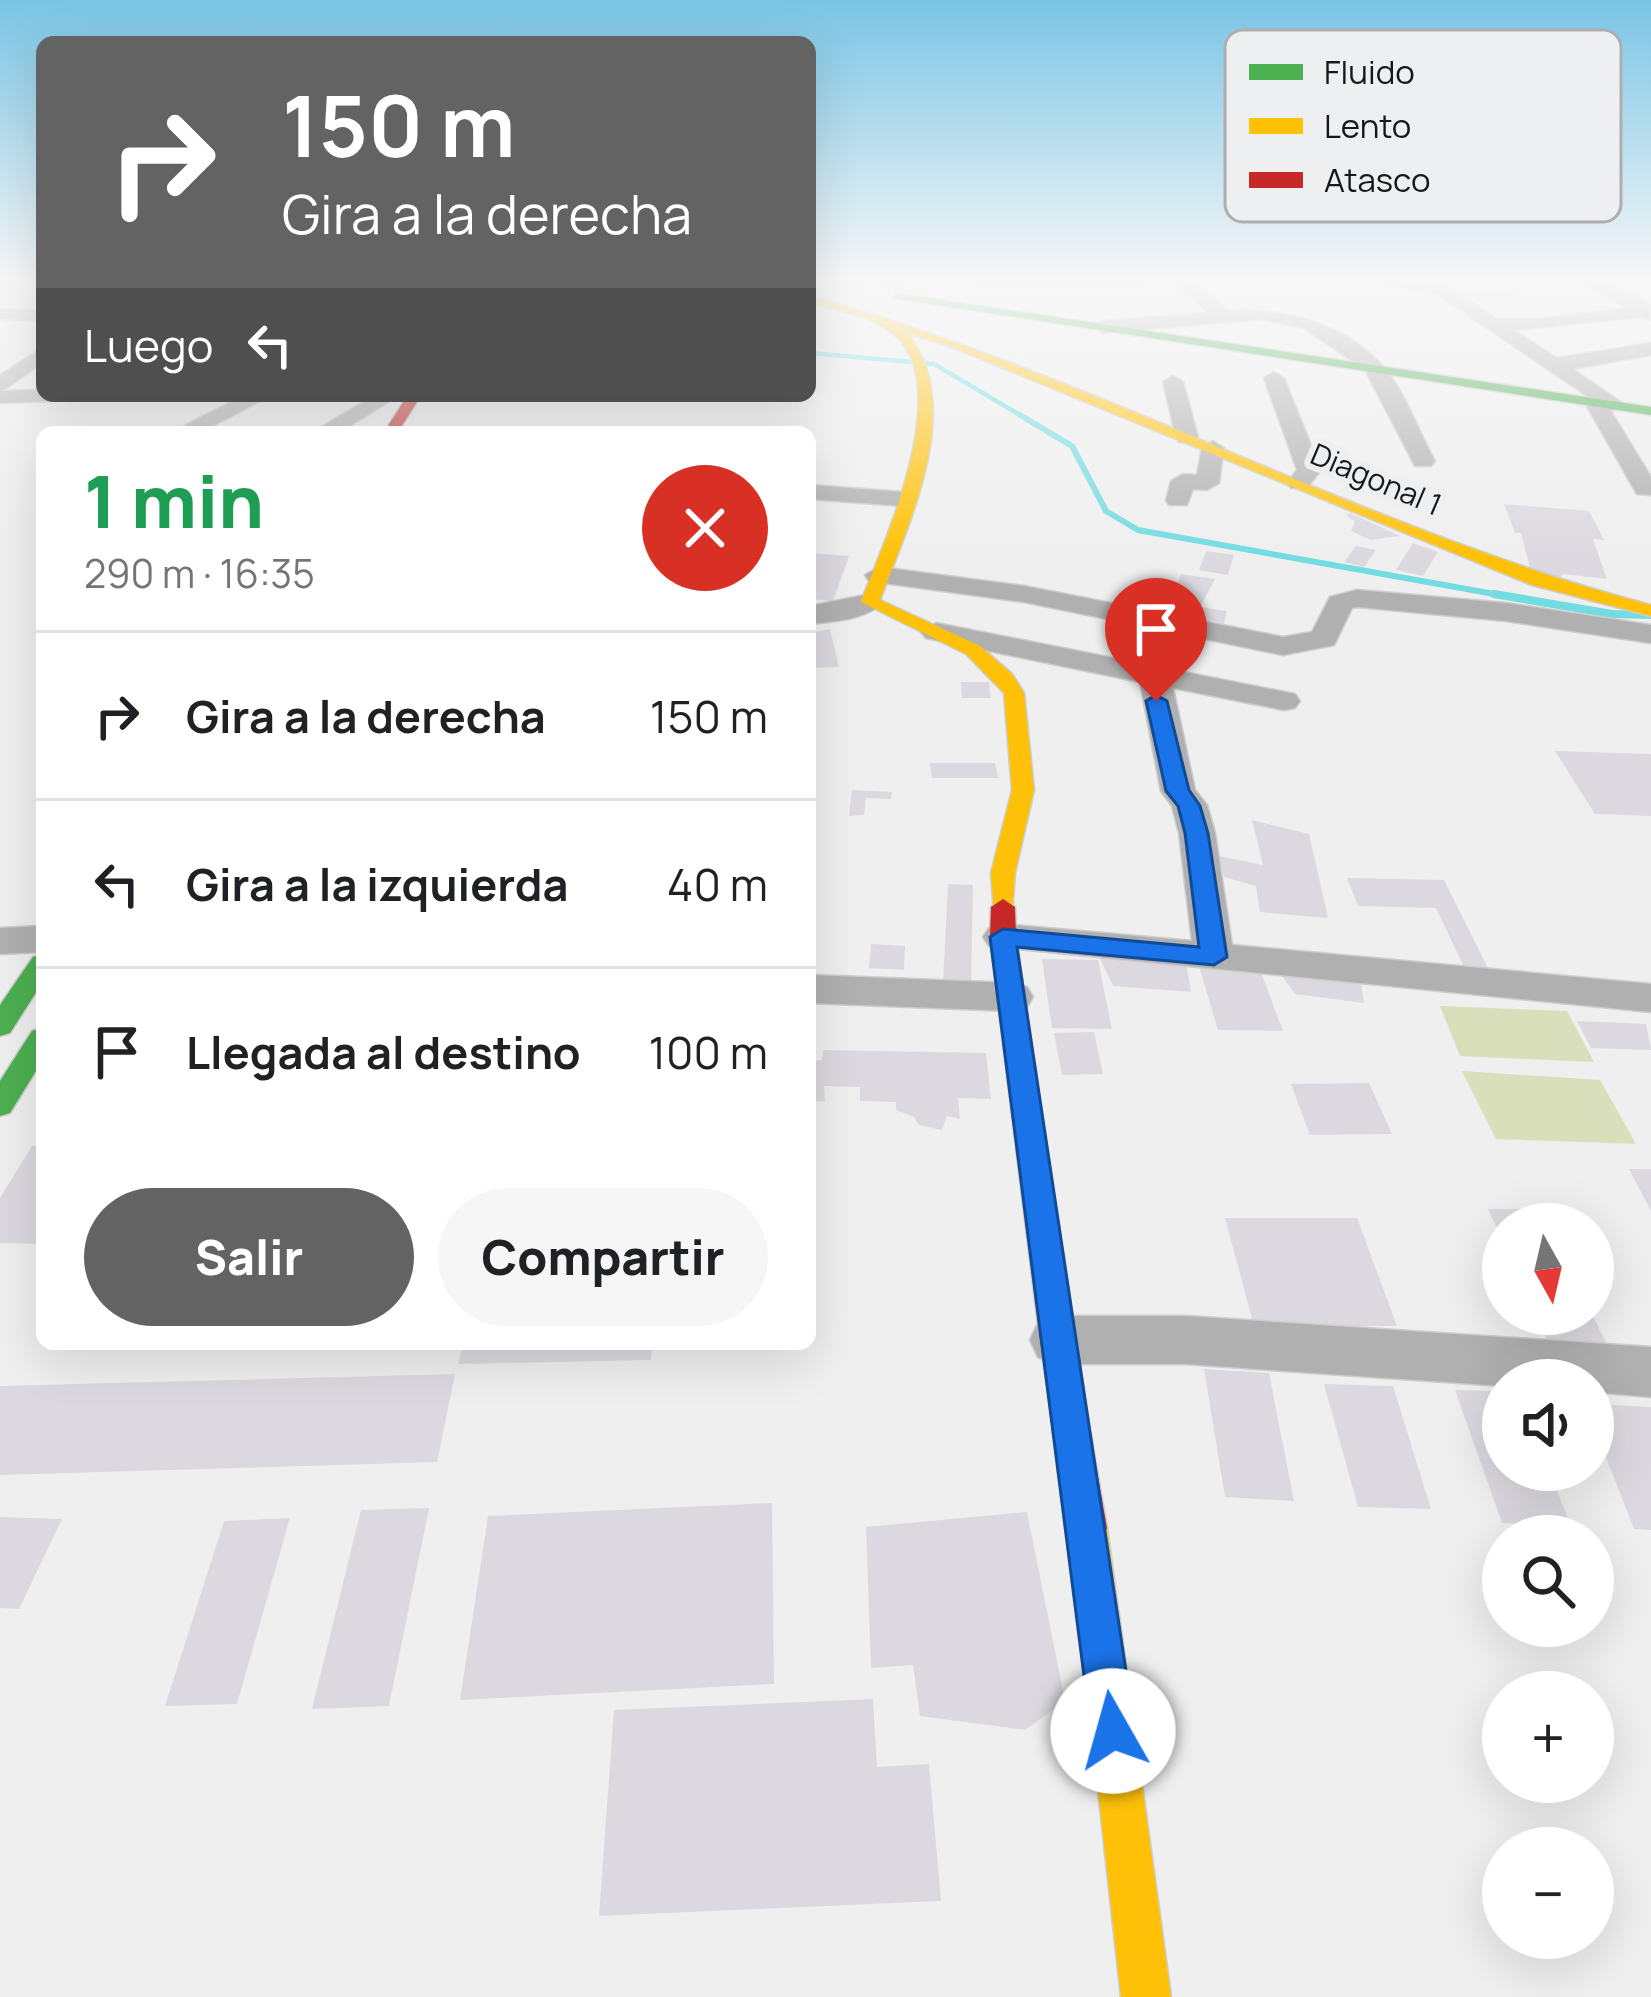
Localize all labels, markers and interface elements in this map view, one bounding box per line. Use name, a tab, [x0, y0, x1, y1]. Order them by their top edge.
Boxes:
legend	[1225, 30, 1621, 222]
text: Fluido	[1324, 49, 1415, 94]
text: 150 m	[282, 67, 516, 182]
icon: right	[84, 84, 240, 240]
text: Lento	[1324, 103, 1411, 148]
text: Atasco	[1324, 157, 1430, 202]
text: Gira a la derecha	[282, 176, 692, 250]
icon: left	[237, 312, 303, 378]
text: Luego	[84, 314, 213, 376]
street label: Diagonal 1	[1305, 433, 1448, 525]
text: 1 min	[84, 451, 264, 550]
button: close	[642, 465, 768, 591]
text: 290 m · 16:35	[84, 546, 315, 600]
pin	[1105, 578, 1207, 701]
icon: arrive	[1123, 596, 1189, 662]
icon: right	[84, 683, 150, 749]
text: Gira a la derecha	[186, 685, 546, 747]
text: 150 m	[650, 685, 768, 747]
icon: left	[84, 851, 150, 917]
text: Gira a la izquierda	[186, 853, 568, 915]
text: 40 m	[667, 853, 768, 915]
icon: arrive	[84, 1019, 150, 1085]
text: Llegada al destino	[186, 1021, 581, 1083]
text: 100 m	[648, 1021, 768, 1083]
button: Salir	[84, 1188, 414, 1326]
button: Compartir	[438, 1188, 768, 1326]
north arrow	[1482, 1203, 1614, 1335]
map controls	[1482, 1203, 1614, 1959]
button: sound	[1482, 1359, 1614, 1491]
button: search	[1482, 1515, 1614, 1647]
position arrow	[1050, 1668, 1176, 1794]
button: +	[1482, 1671, 1614, 1803]
button: −	[1482, 1827, 1614, 1959]

